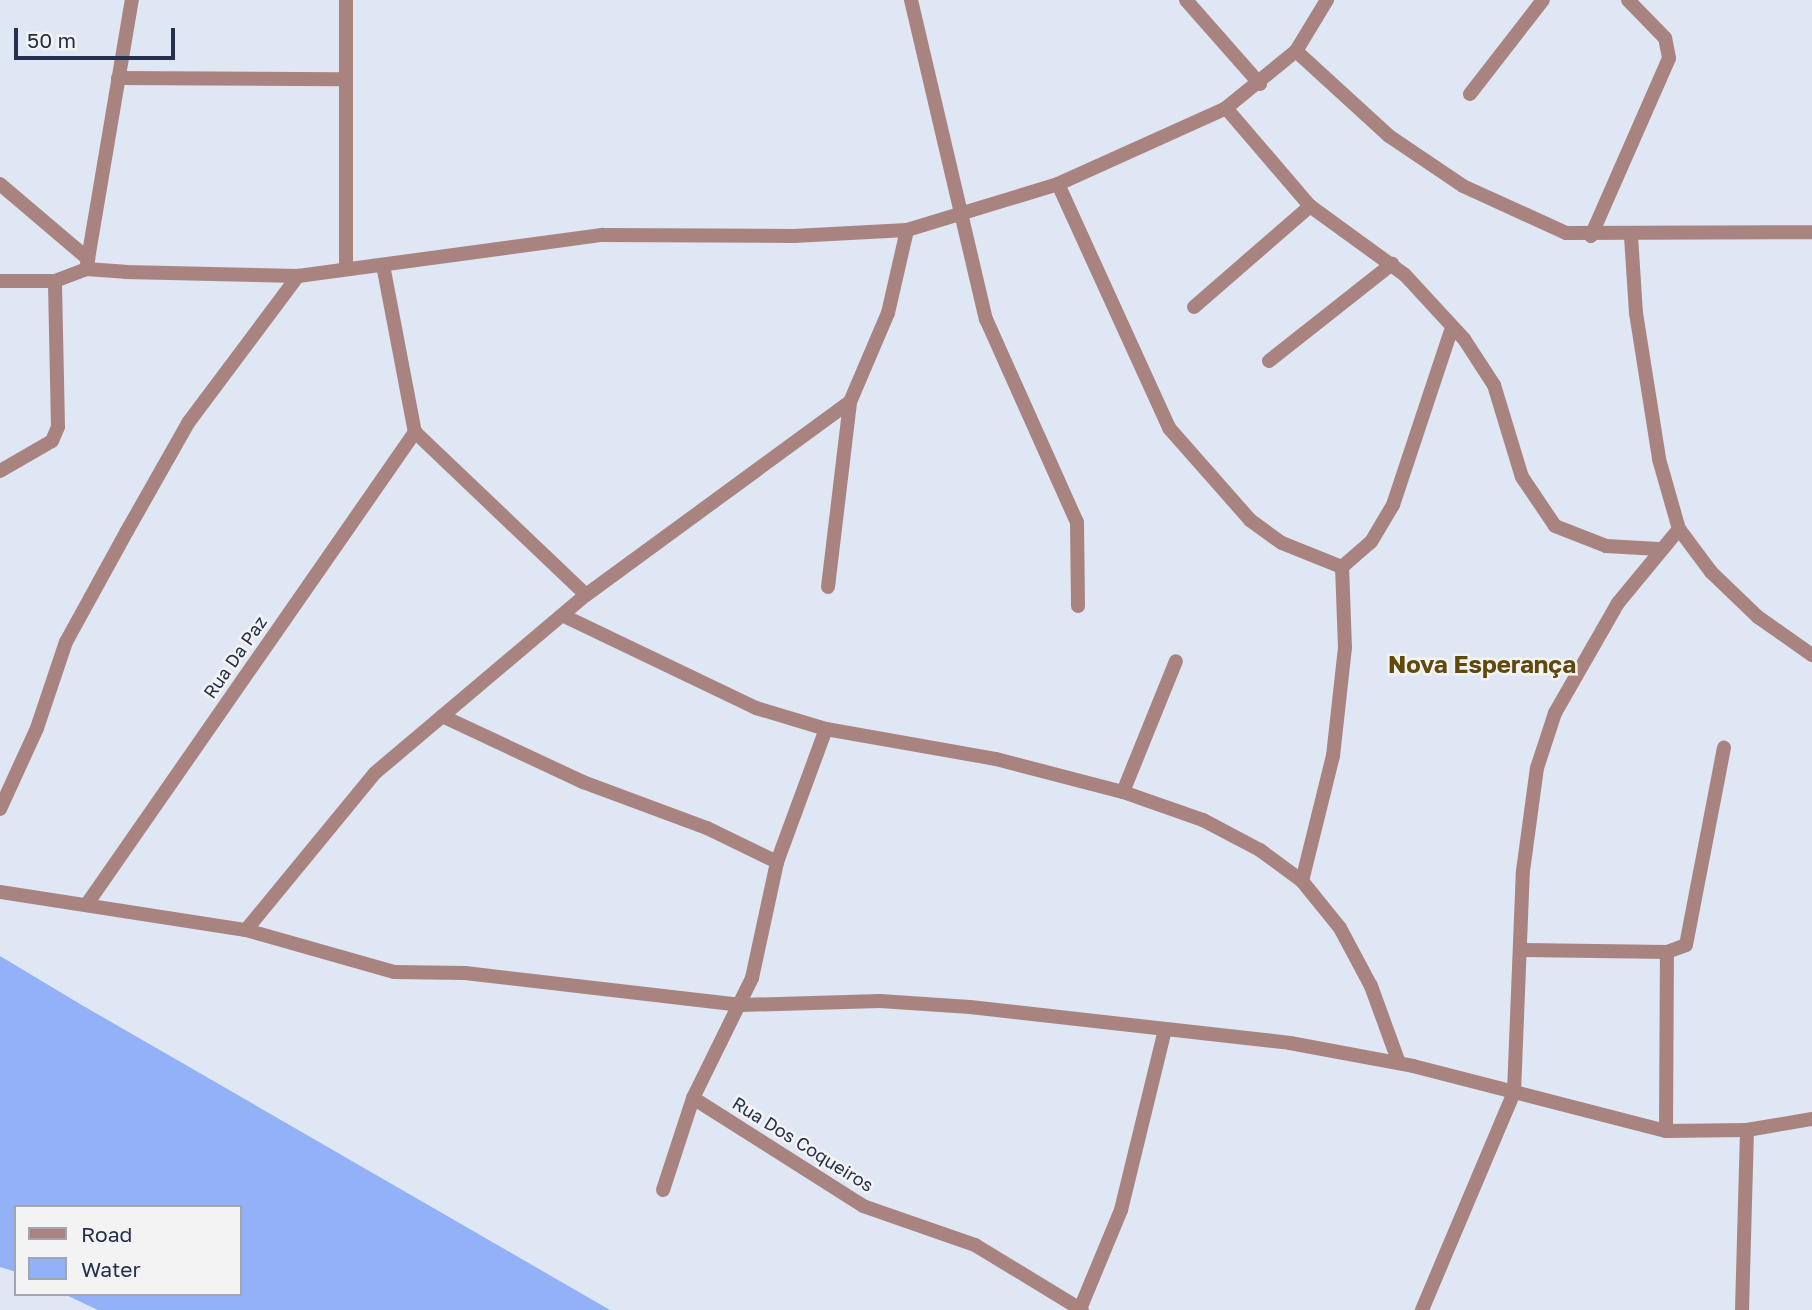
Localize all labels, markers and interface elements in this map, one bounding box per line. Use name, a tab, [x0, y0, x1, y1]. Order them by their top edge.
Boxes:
scale bar	[18, 14, 178, 58]
text: 50 m	[27, 27, 76, 53]
street label: Rua Da Paz	[199, 612, 271, 702]
district label: Nova Esperança	[1388, 650, 1576, 678]
street label: Rua Dos Coqueiros	[728, 1092, 878, 1196]
legend	[14, 1205, 242, 1296]
text: Road	[81, 1221, 132, 1247]
text: Water	[81, 1256, 141, 1282]

